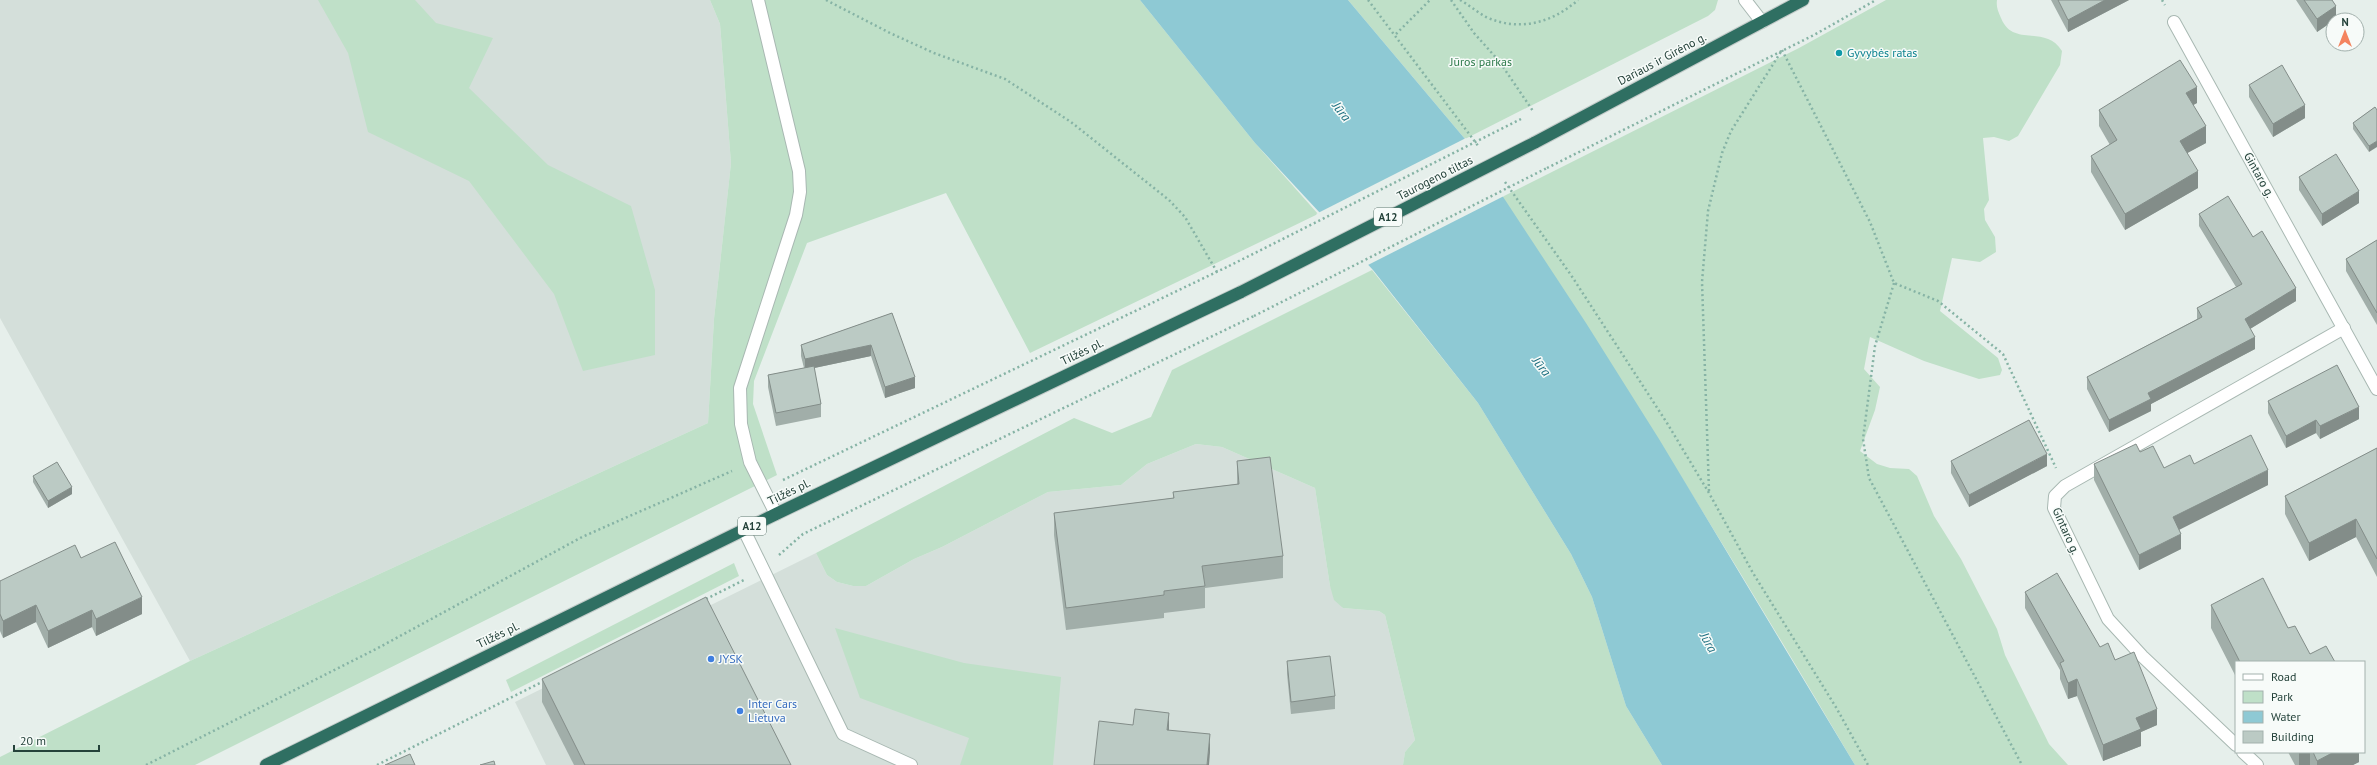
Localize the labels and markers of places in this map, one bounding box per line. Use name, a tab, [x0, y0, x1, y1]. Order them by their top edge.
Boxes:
place label: Gyvybės ratas	[1847, 45, 1917, 60]
marker: Gyvybės ratas	[1834, 48, 1844, 58]
place label: JYSK	[718, 651, 743, 666]
marker: JYSK	[706, 654, 716, 664]
place label: Inter Cars Lietuva	[748, 696, 797, 725]
marker: Inter Cars Lietuva	[735, 706, 745, 716]

